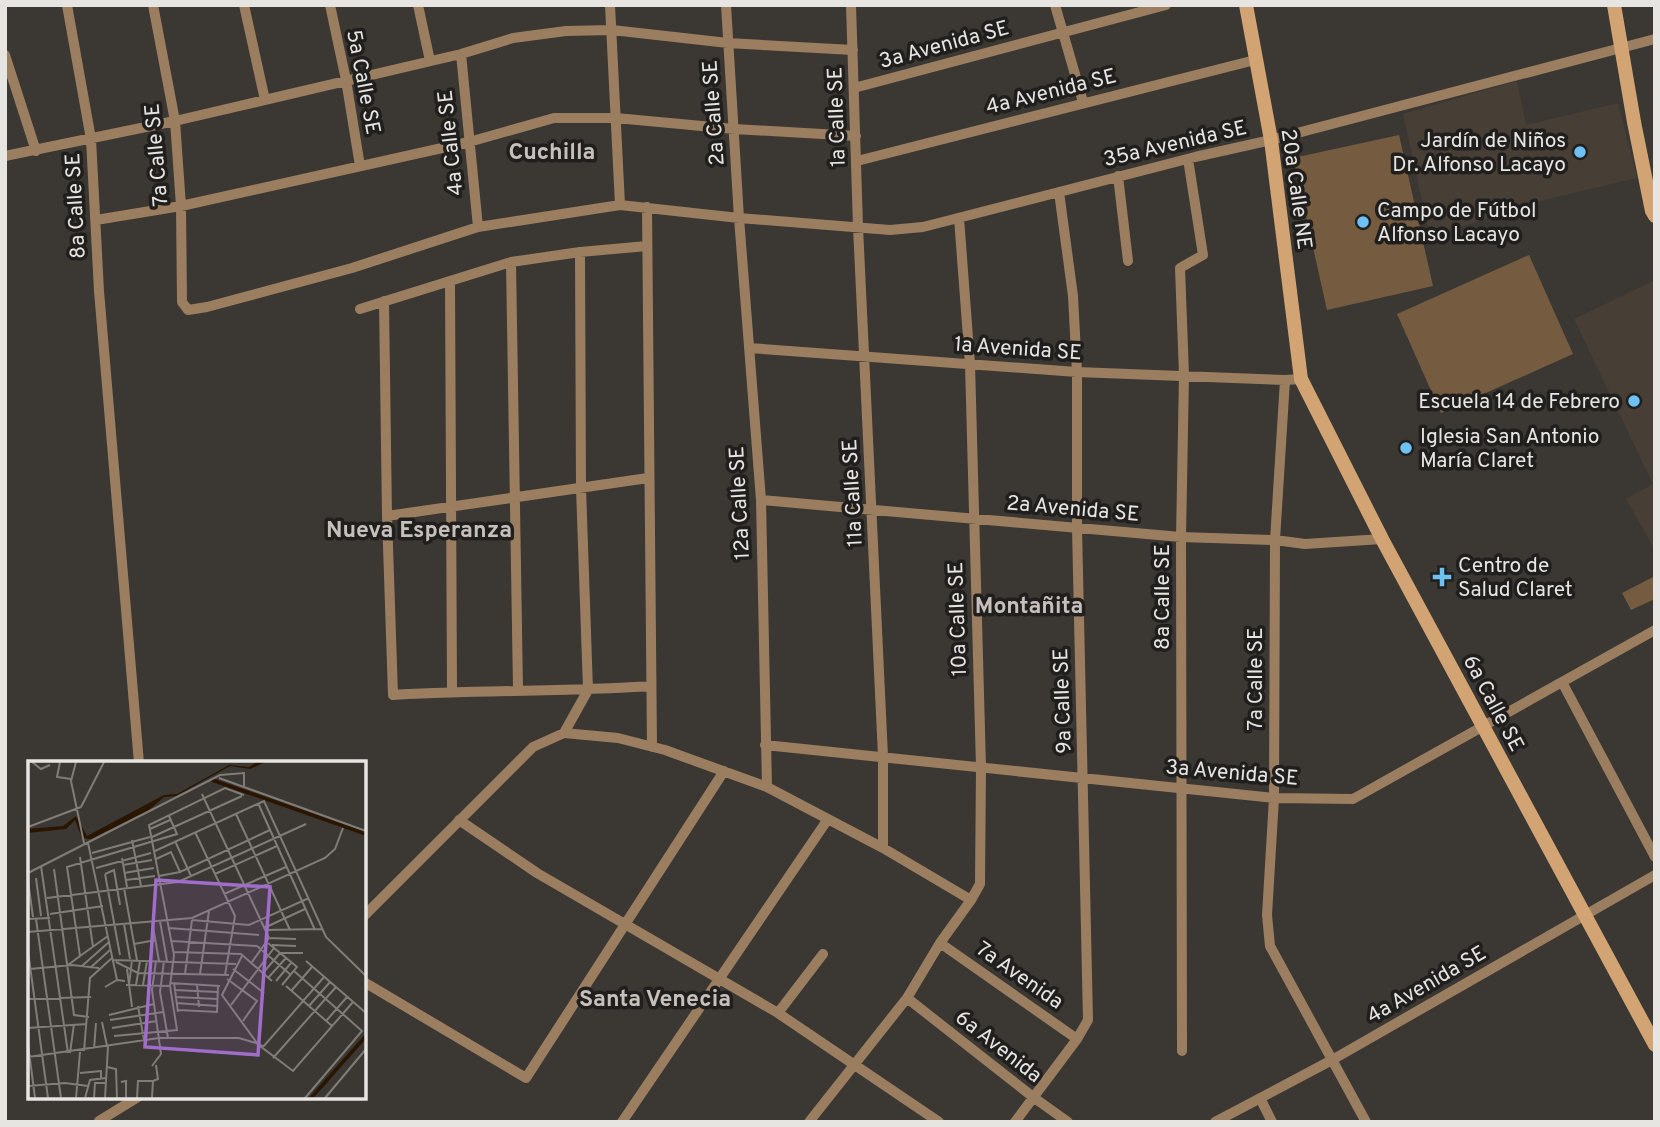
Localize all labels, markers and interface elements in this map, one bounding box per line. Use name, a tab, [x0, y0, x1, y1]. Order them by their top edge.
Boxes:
street label: 3a Avenida SE	[876, 15, 1012, 76]
street label: 5a Calle SE	[339, 28, 386, 137]
street label: 2a Calle SE	[697, 59, 732, 167]
street label: 4a Avenida SE	[983, 63, 1119, 122]
street label: 1a Calle SE	[822, 66, 853, 167]
street label: 4a Calle SE	[433, 89, 470, 197]
street label: 7a Calle SE	[140, 102, 175, 208]
street label: 35a Avenida SE	[1101, 115, 1250, 174]
street label: 20a Calle NE	[1274, 127, 1317, 251]
place label: Jardín de Niños Dr. Alfonso Lacayo	[1392, 128, 1566, 179]
district label: Cuchilla	[509, 139, 595, 168]
marker: Jardín de Niños Dr. Alfonso Lacayo	[1572, 144, 1588, 160]
street label: 8a Calle SE	[60, 152, 93, 260]
place label: Campo de Fútbol Alfonso Lacayo	[1377, 198, 1537, 249]
marker: Campo de Fútbol Alfonso Lacayo	[1355, 214, 1371, 230]
street label: 1a Avenida SE	[953, 332, 1083, 367]
place label: Escuela 14 de Febrero	[1418, 389, 1620, 416]
marker: Escuela 14 de Febrero	[1626, 393, 1642, 409]
place label: Iglesia San Antonio María Claret	[1420, 424, 1599, 475]
street label: 11a Calle SE	[837, 438, 870, 548]
marker: Iglesia San Antonio María Claret	[1398, 440, 1414, 456]
street label: 12a Calle SE	[724, 445, 757, 560]
street label: 2a Avenida SE	[1005, 490, 1141, 529]
district label: Nueva Esperanza	[326, 517, 512, 546]
street label: 8a Calle SE	[1150, 544, 1177, 650]
place label: Centro de Salud Claret	[1458, 553, 1573, 604]
street label: 10a Calle SE	[943, 561, 974, 677]
marker: Centro de Salud Claret	[1432, 567, 1452, 587]
district label: Montañita	[975, 593, 1083, 622]
street label: 7a Calle SE	[1243, 627, 1270, 731]
street label: 9a Calle SE	[1048, 648, 1079, 754]
street label: 6a Calle SE	[1456, 651, 1529, 757]
street label: 3a Avenida SE	[1164, 754, 1300, 793]
inset map	[28, 761, 366, 1099]
street label: 7a Avenida	[970, 936, 1068, 1016]
street label: 4a Avenida SE	[1362, 940, 1491, 1030]
district label: Santa Venecia	[579, 986, 731, 1015]
street label: 6a Avenida	[949, 1005, 1047, 1090]

